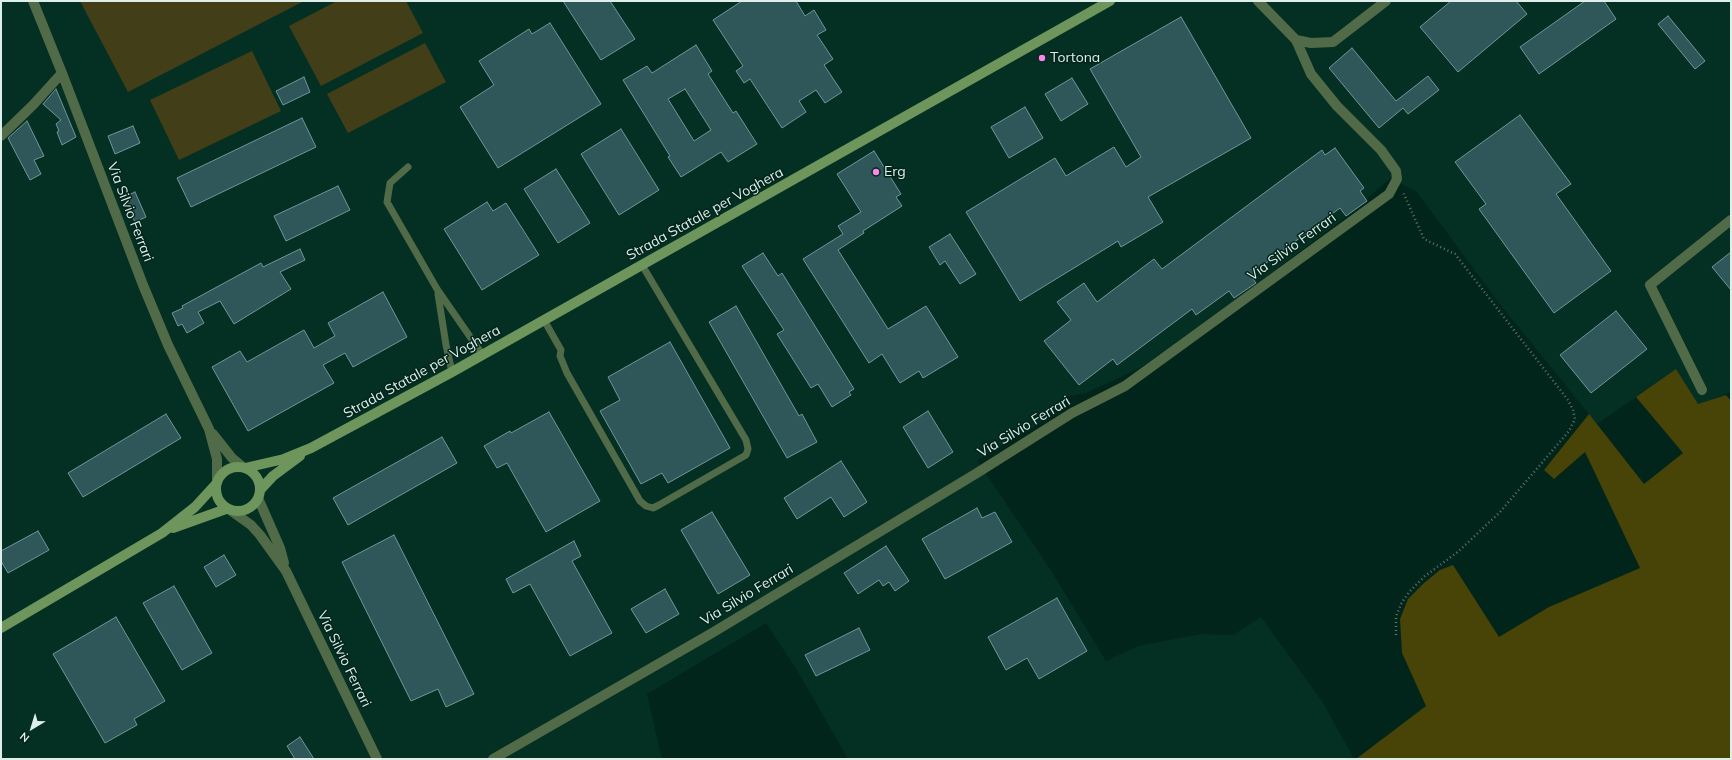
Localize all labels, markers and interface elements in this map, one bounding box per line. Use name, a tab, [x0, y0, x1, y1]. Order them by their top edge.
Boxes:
place label: Tortona	[1050, 50, 1100, 66]
marker: Tortona	[1037, 53, 1047, 63]
street label: Via Silvio Ferrari	[103, 160, 157, 264]
street label: Strada Statale per Voghera	[624, 164, 786, 264]
place label: Erg	[884, 164, 906, 180]
marker: Erg	[871, 167, 881, 177]
street label: Via Silvio Ferrari	[1245, 209, 1339, 285]
street label: Strada Statale per Voghera	[341, 322, 503, 422]
street label: Via Silvio Ferrari	[975, 393, 1073, 461]
street label: Via Silvio Ferrari	[698, 561, 796, 629]
street label: Via Silvio Ferrari	[313, 608, 375, 710]
north arrow	[12, 708, 52, 748]
text: N	[17, 729, 32, 746]

